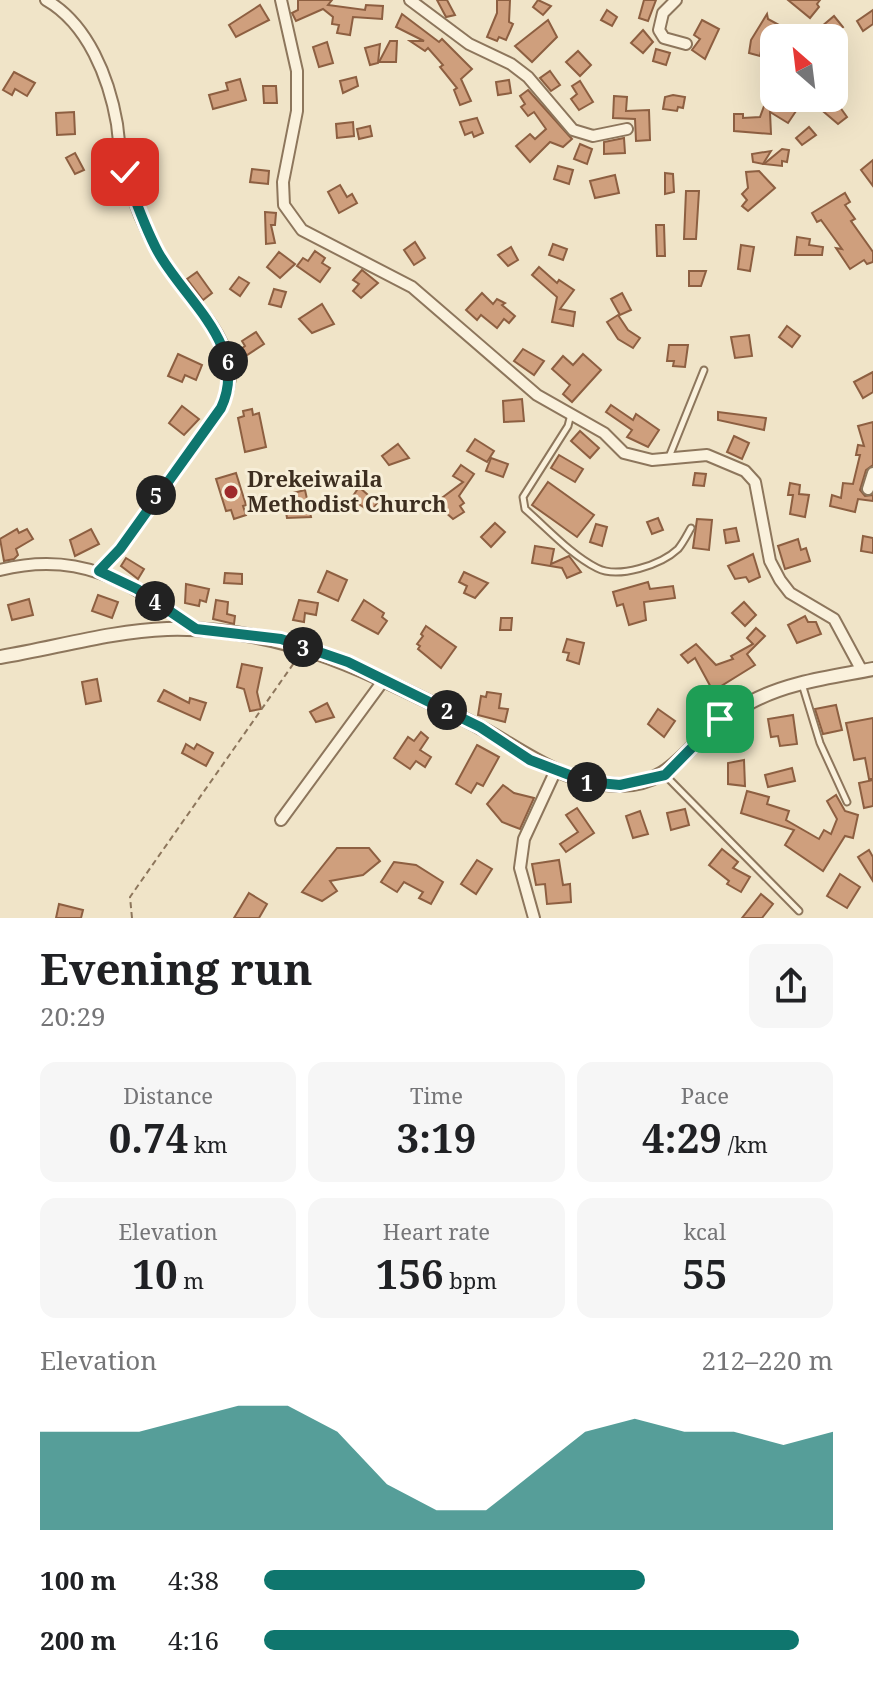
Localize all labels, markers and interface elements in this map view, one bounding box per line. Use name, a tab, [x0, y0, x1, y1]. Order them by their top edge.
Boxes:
north arrow	[760, 24, 848, 112]
map controls	[760, 24, 848, 112]
pin	[91, 138, 159, 206]
icon: check	[103, 150, 147, 194]
pin: 6	[208, 341, 248, 381]
text: 6	[222, 346, 234, 376]
place label: Drekeiwaila Methodist Church	[247, 463, 447, 518]
pin: 5	[136, 475, 176, 515]
text: 5	[150, 480, 162, 510]
marker: Drekeiwaila Methodist Church	[222, 483, 240, 501]
pin: 4	[135, 581, 175, 621]
text: 4	[149, 586, 161, 616]
pin: 3	[283, 627, 323, 667]
text: 3	[297, 632, 309, 662]
pin	[686, 685, 754, 753]
pin: 2	[427, 690, 467, 730]
text: 2	[441, 695, 453, 725]
icon: arrive	[698, 697, 742, 741]
pin: 1	[567, 762, 607, 802]
text: 1	[581, 767, 593, 797]
text: Evening run	[40, 938, 313, 998]
button: share	[749, 944, 833, 1028]
text: 20:29	[40, 998, 106, 1034]
text: Distance	[123, 1080, 213, 1110]
text: Time	[410, 1080, 463, 1110]
text: Pace	[681, 1080, 729, 1110]
text: 0.74	[109, 1110, 188, 1165]
text: 3:19	[397, 1110, 476, 1165]
text: 4:29	[642, 1110, 722, 1165]
text: km	[188, 1129, 228, 1159]
text: /km	[722, 1129, 768, 1159]
text: Elevation	[119, 1216, 218, 1246]
text: Heart rate	[383, 1216, 490, 1246]
text: kcal	[684, 1216, 726, 1246]
text: 10	[132, 1246, 178, 1301]
text: 156	[376, 1246, 444, 1301]
text: 55	[682, 1246, 727, 1301]
text: m	[178, 1265, 204, 1295]
text: bpm	[444, 1265, 497, 1295]
text: Elevation	[40, 1342, 157, 1378]
text: 212–220 m	[701, 1342, 833, 1378]
text: 100 m	[40, 1562, 116, 1598]
text: 4:38	[168, 1562, 219, 1598]
text: 200 m	[40, 1622, 116, 1658]
text: 4:16	[168, 1622, 219, 1658]

